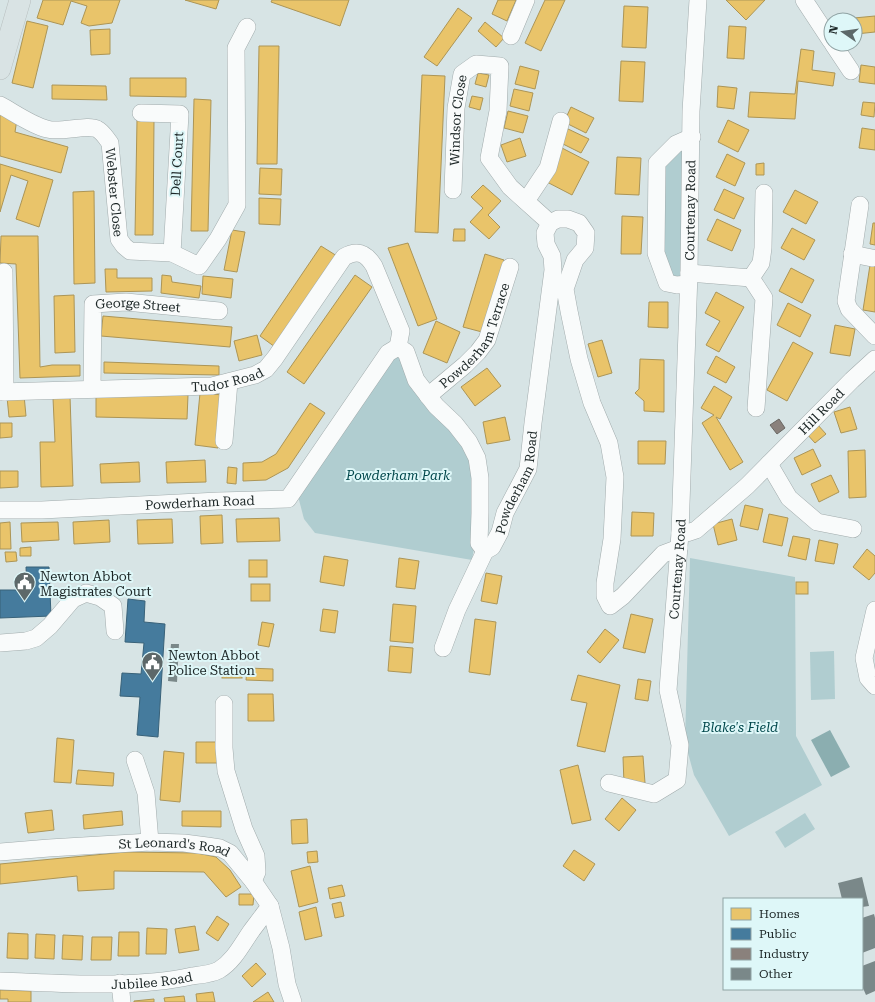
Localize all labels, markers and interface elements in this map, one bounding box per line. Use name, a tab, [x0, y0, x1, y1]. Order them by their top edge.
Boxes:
north arrow	[823, 12, 863, 52]
text: N	[826, 24, 841, 35]
street label: Windsor Close	[446, 74, 469, 166]
street label: Dell Court	[168, 131, 186, 197]
street label: Webster Close	[103, 147, 126, 237]
street label: Courtenay Road	[682, 159, 698, 261]
street label: Powderham Terrace	[436, 281, 512, 391]
street label: George Street	[95, 294, 181, 315]
street label: Tudor Road	[191, 364, 266, 394]
street label: Hill Road	[795, 385, 847, 437]
street label: Powderham Road	[492, 429, 540, 536]
park label: Powderham Park	[345, 468, 451, 483]
street label: Powderham Road	[145, 492, 255, 512]
street label: Courtenay Road	[666, 518, 688, 620]
place label: Newton Abbot Magistrates Court	[40, 569, 151, 599]
public building icon: Newton Abbot Magistrates Court	[12, 570, 38, 603]
place label: Newton Abbot Police Station	[168, 648, 260, 678]
public building icon: Newton Abbot Police Station	[140, 649, 166, 682]
park label: Blake's Field	[701, 720, 778, 735]
street label: St Leonard's Road	[118, 835, 233, 860]
legend	[723, 898, 863, 990]
text: Homes	[759, 907, 800, 921]
text: Public	[759, 927, 797, 941]
text: Industry	[759, 947, 810, 961]
text: Other	[759, 967, 792, 981]
street label: Jubilee Road	[111, 969, 194, 992]

